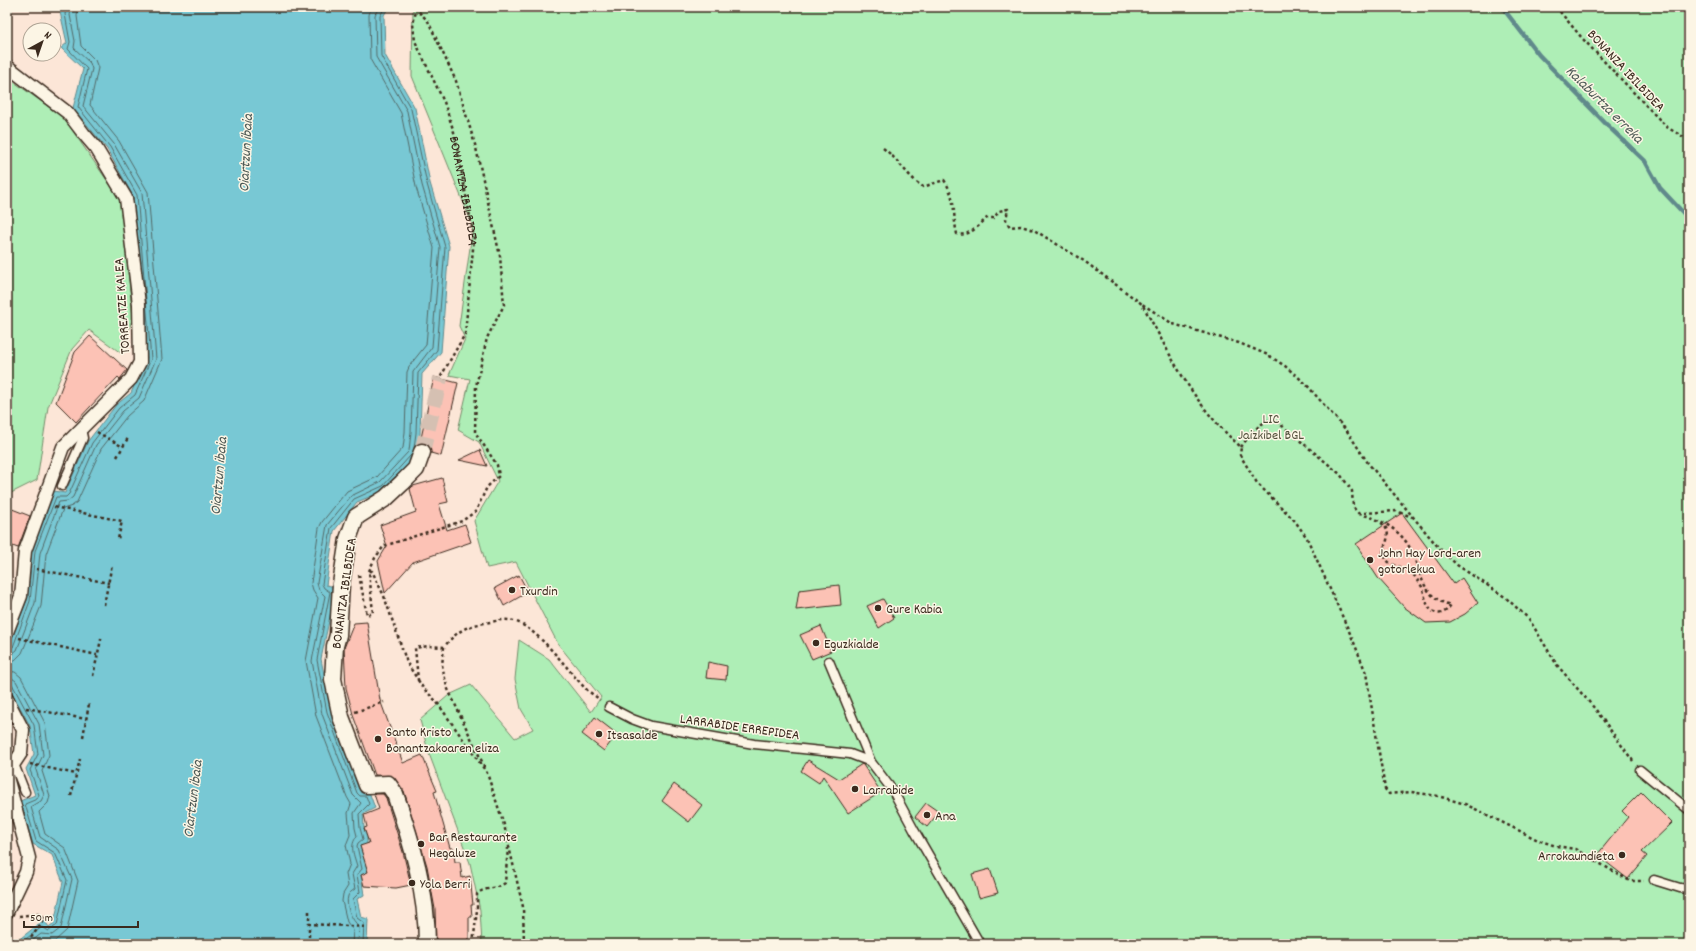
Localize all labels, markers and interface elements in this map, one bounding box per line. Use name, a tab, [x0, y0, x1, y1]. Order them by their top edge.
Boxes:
north arrow	[22, 22, 62, 62]
street label: BONANZA IBILBIDEA	[1582, 26, 1669, 117]
text: N	[40, 28, 55, 44]
water label: Kalaburtza erreka	[1560, 61, 1648, 150]
water label: Oiartzun ibaia	[234, 113, 260, 193]
street label: BONANTZA IBILBIDEA	[443, 135, 482, 248]
street label: TORREATZE KALEA	[110, 257, 136, 355]
park label: LIC Jaizkibel BGL	[1238, 410, 1304, 446]
water label: Oiartzun ibaia	[206, 435, 234, 516]
street label: BONANTZA IBILBIDEA	[327, 536, 363, 650]
place label: John Hay Lord-aren gotorlekua	[1378, 544, 1481, 580]
marker: John Hay Lord-aren gotorlekua	[1365, 555, 1375, 565]
place label: Txurdin	[520, 582, 558, 602]
marker: Txurdin	[507, 585, 517, 595]
place label: Gure Kabia	[886, 600, 942, 620]
marker: Gure Kabia	[873, 603, 883, 613]
place label: Eguzkialde	[824, 635, 879, 655]
marker: Eguzkialde	[811, 638, 821, 648]
street label: LARRABIDE ERREPIDEA	[679, 710, 801, 746]
place label: Santo Kristo Bonantzakoaren eliza	[386, 723, 499, 759]
place label: Itsasalde	[607, 726, 657, 746]
marker: Itsasalde	[594, 729, 604, 739]
marker: Santo Kristo Bonantzakoaren eliza	[373, 734, 383, 744]
water label: Oiartzun ibaia	[178, 758, 210, 839]
place label: Larrabide	[863, 781, 914, 801]
marker: Larrabide	[850, 784, 860, 794]
place label: Ana	[935, 807, 956, 827]
marker: Ana	[922, 810, 932, 820]
place label: Bar Restaurante Hegaluze	[429, 828, 517, 864]
marker: Bar Restaurante Hegaluze	[416, 839, 426, 849]
place label: Arrokaundieta	[1538, 847, 1614, 867]
marker: Arrokaundieta	[1617, 850, 1627, 860]
place label: Yola Berri	[420, 875, 471, 895]
marker: Yola Berri	[407, 878, 417, 888]
scale bar	[24, 903, 138, 929]
text: 50 m	[30, 910, 53, 927]

